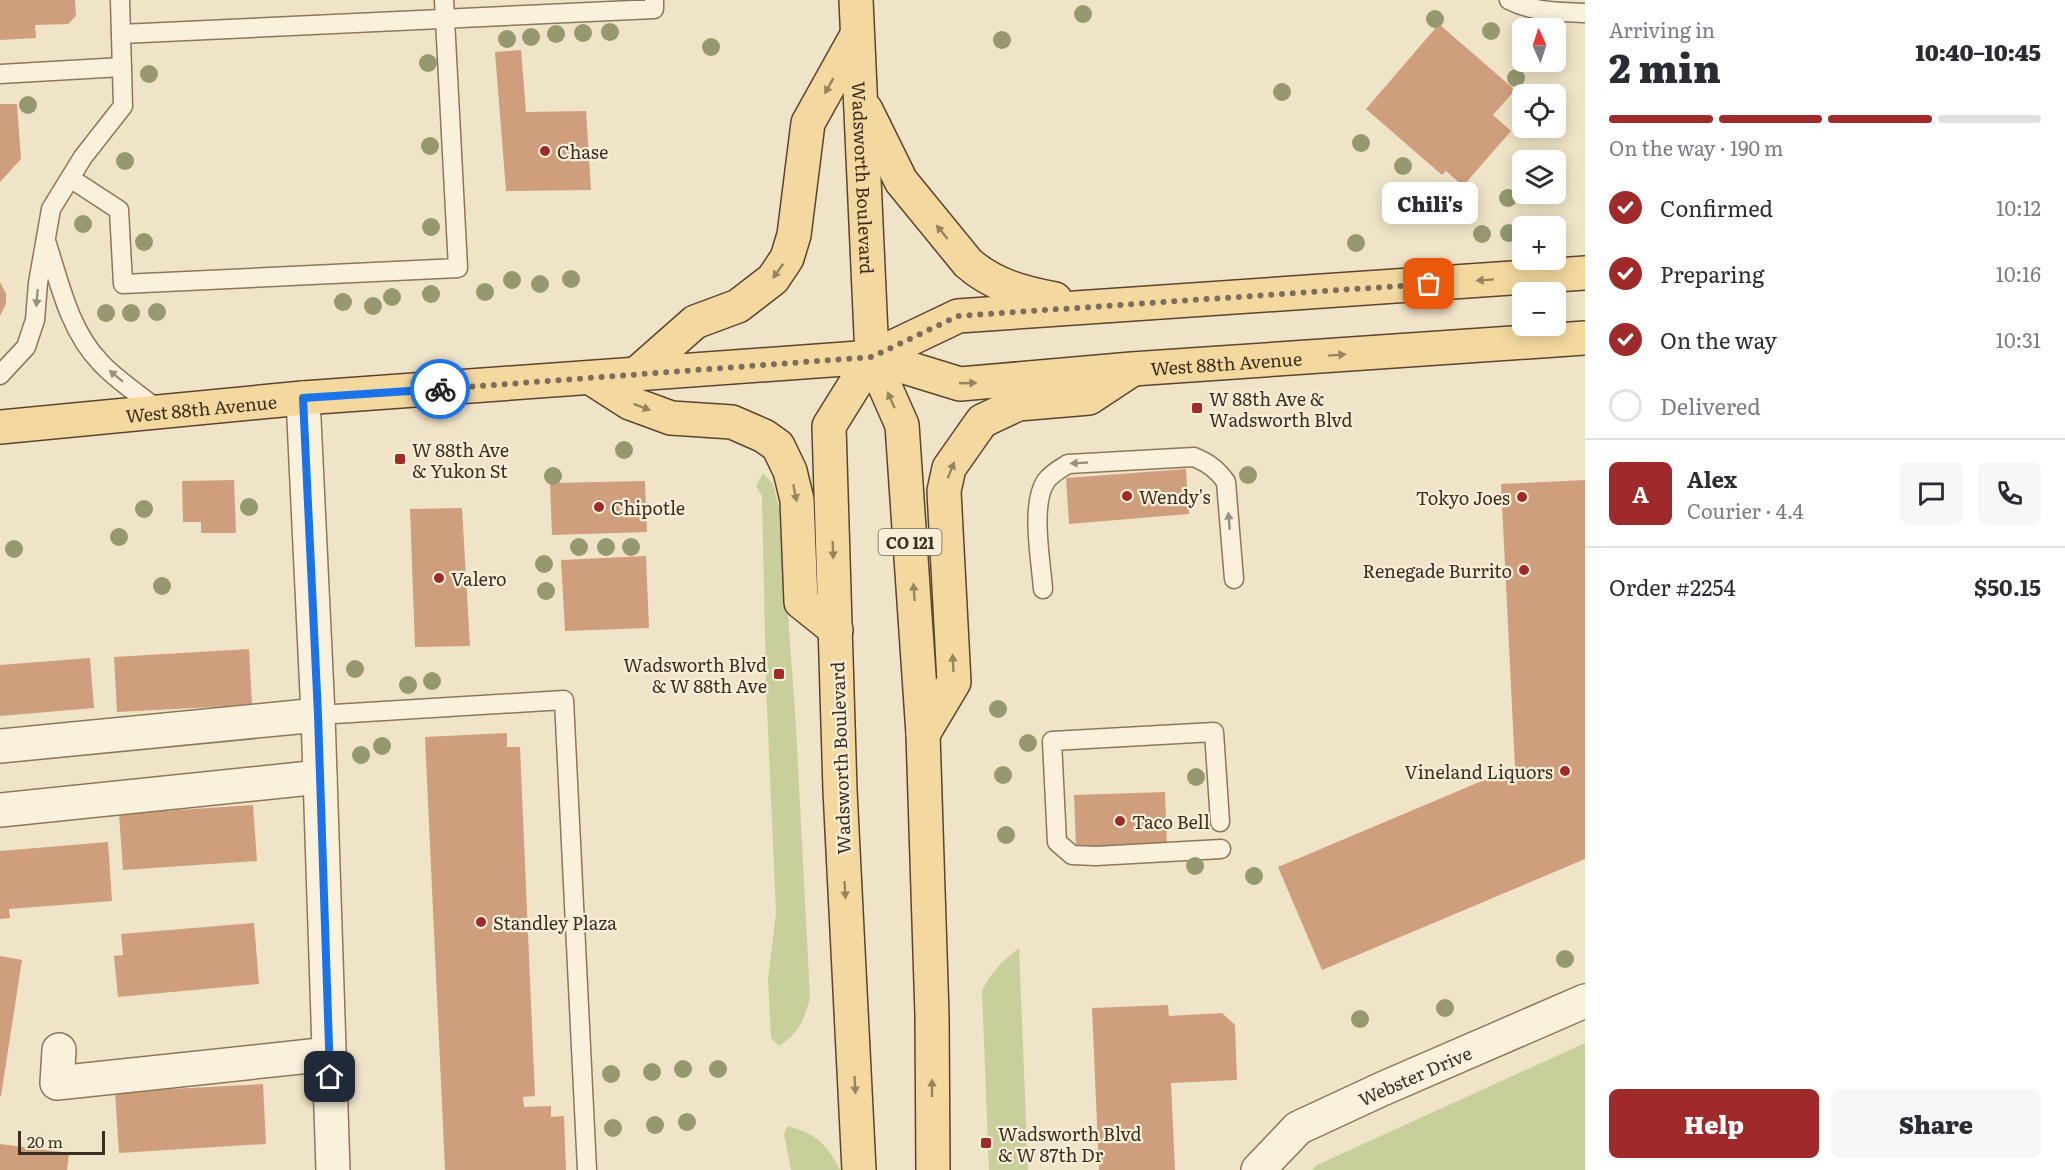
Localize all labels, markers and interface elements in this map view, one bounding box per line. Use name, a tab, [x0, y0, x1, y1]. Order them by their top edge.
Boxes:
text: Arriving in	[1609, 14, 1715, 44]
north arrow	[1512, 18, 1566, 72]
map controls	[1512, 18, 1566, 336]
text: 10:40–10:45	[1916, 35, 2041, 68]
text: 2 min	[1609, 37, 1721, 95]
one-way arrow	[823, 78, 834, 94]
street label: Wadsworth Boulevard	[846, 81, 882, 275]
button: locate	[1512, 84, 1566, 138]
text: On the way · 190 m	[1609, 132, 1783, 162]
place label: Chase	[557, 138, 608, 165]
marker: Chase	[538, 144, 552, 158]
button: layers	[1512, 150, 1566, 204]
callout: Chili's	[1381, 182, 1477, 224]
text: Chili's	[1397, 188, 1463, 218]
icon: check	[1609, 191, 1642, 224]
text: Confirmed	[1660, 191, 1773, 224]
text: 10:12	[1996, 192, 2041, 222]
button: +	[1512, 216, 1566, 270]
one-way arrow	[935, 224, 948, 240]
icon: check	[1609, 257, 1642, 290]
text: Preparing	[1660, 257, 1764, 290]
pin	[1403, 258, 1454, 309]
text: 10:16	[1996, 258, 2041, 288]
one-way arrow	[772, 262, 784, 278]
icon: bag	[1412, 267, 1445, 300]
one-way arrow	[1475, 275, 1494, 285]
button: −	[1512, 282, 1566, 336]
one-way arrow	[32, 288, 42, 307]
icon: check	[1609, 323, 1642, 356]
text: On the way	[1660, 323, 1777, 356]
text: 10:31	[1996, 324, 2041, 354]
street label: West 88th Avenue	[1150, 344, 1303, 381]
one-way arrow	[1328, 350, 1347, 360]
courier	[410, 359, 470, 419]
one-way arrow	[109, 370, 124, 382]
icon: bike	[424, 373, 457, 406]
one-way arrow	[958, 379, 977, 388]
place label: W 88th Ave & Wadsworth Blvd	[1209, 385, 1353, 433]
street label: West 88th Avenue	[124, 387, 278, 428]
text: Delivered	[1660, 389, 1761, 422]
one-way arrow	[886, 390, 896, 408]
marker: W 88th Ave & Wadsworth Blvd	[1190, 401, 1204, 415]
one-way arrow	[633, 403, 651, 412]
place label: W 88th Ave & Yukon St	[412, 436, 509, 484]
marker: W 88th Ave & Yukon St	[393, 452, 407, 466]
one-way arrow	[1070, 459, 1089, 468]
one-way arrow	[946, 460, 956, 478]
text: Alex	[1687, 462, 1737, 495]
button: chat	[1900, 462, 1963, 525]
button: phone	[1978, 462, 2041, 525]
text: A	[1632, 477, 1649, 510]
place label: Wendy's	[1139, 483, 1211, 510]
one-way arrow	[791, 484, 800, 503]
place label: Tokyo Joes	[1416, 484, 1510, 511]
marker: Wendy's	[1120, 489, 1134, 503]
marker: Tokyo Joes	[1515, 490, 1529, 504]
place label: Chipotle	[611, 494, 685, 521]
text: Courier · 4.4	[1687, 495, 1804, 525]
marker: Chipotle	[592, 500, 606, 514]
one-way arrow	[1224, 511, 1234, 530]
road number: CO 121	[878, 529, 942, 555]
one-way arrow	[829, 541, 838, 560]
place label: Renegade Burrito	[1362, 557, 1512, 584]
marker: Renegade Burrito	[1517, 563, 1531, 577]
place label: Valero	[451, 565, 507, 592]
text: Order #2254	[1609, 570, 1736, 603]
text: $50.15	[1974, 570, 2041, 603]
marker: Valero	[432, 571, 446, 585]
one-way arrow	[909, 582, 918, 601]
place label: Wadsworth Blvd & W 88th Ave	[623, 651, 767, 699]
one-way arrow	[949, 654, 958, 673]
street label: Wadsworth Boulevard	[823, 661, 857, 855]
marker: Wadsworth Blvd & W 88th Ave	[772, 667, 786, 681]
place label: Vineland Liquors	[1405, 758, 1553, 785]
marker: Vineland Liquors	[1558, 764, 1572, 778]
place label: Taco Bell	[1132, 808, 1210, 835]
marker: Taco Bell	[1113, 814, 1127, 828]
one-way arrow	[840, 880, 849, 899]
place label: Standley Plaza	[493, 909, 617, 936]
marker: Standley Plaza	[474, 915, 488, 929]
street label: Webster Drive	[1353, 1038, 1475, 1112]
pin	[304, 1051, 355, 1102]
icon: home	[313, 1060, 346, 1093]
one-way arrow	[850, 1075, 859, 1094]
one-way arrow	[927, 1079, 937, 1098]
button: Help	[1609, 1089, 1819, 1158]
button: Share	[1831, 1089, 2041, 1158]
place label: Wadsworth Blvd & W 87th Dr	[998, 1120, 1142, 1168]
scale bar	[18, 1128, 105, 1156]
text: 20 m	[27, 1129, 63, 1153]
marker: Wadsworth Blvd & W 87th Dr	[979, 1136, 993, 1150]

